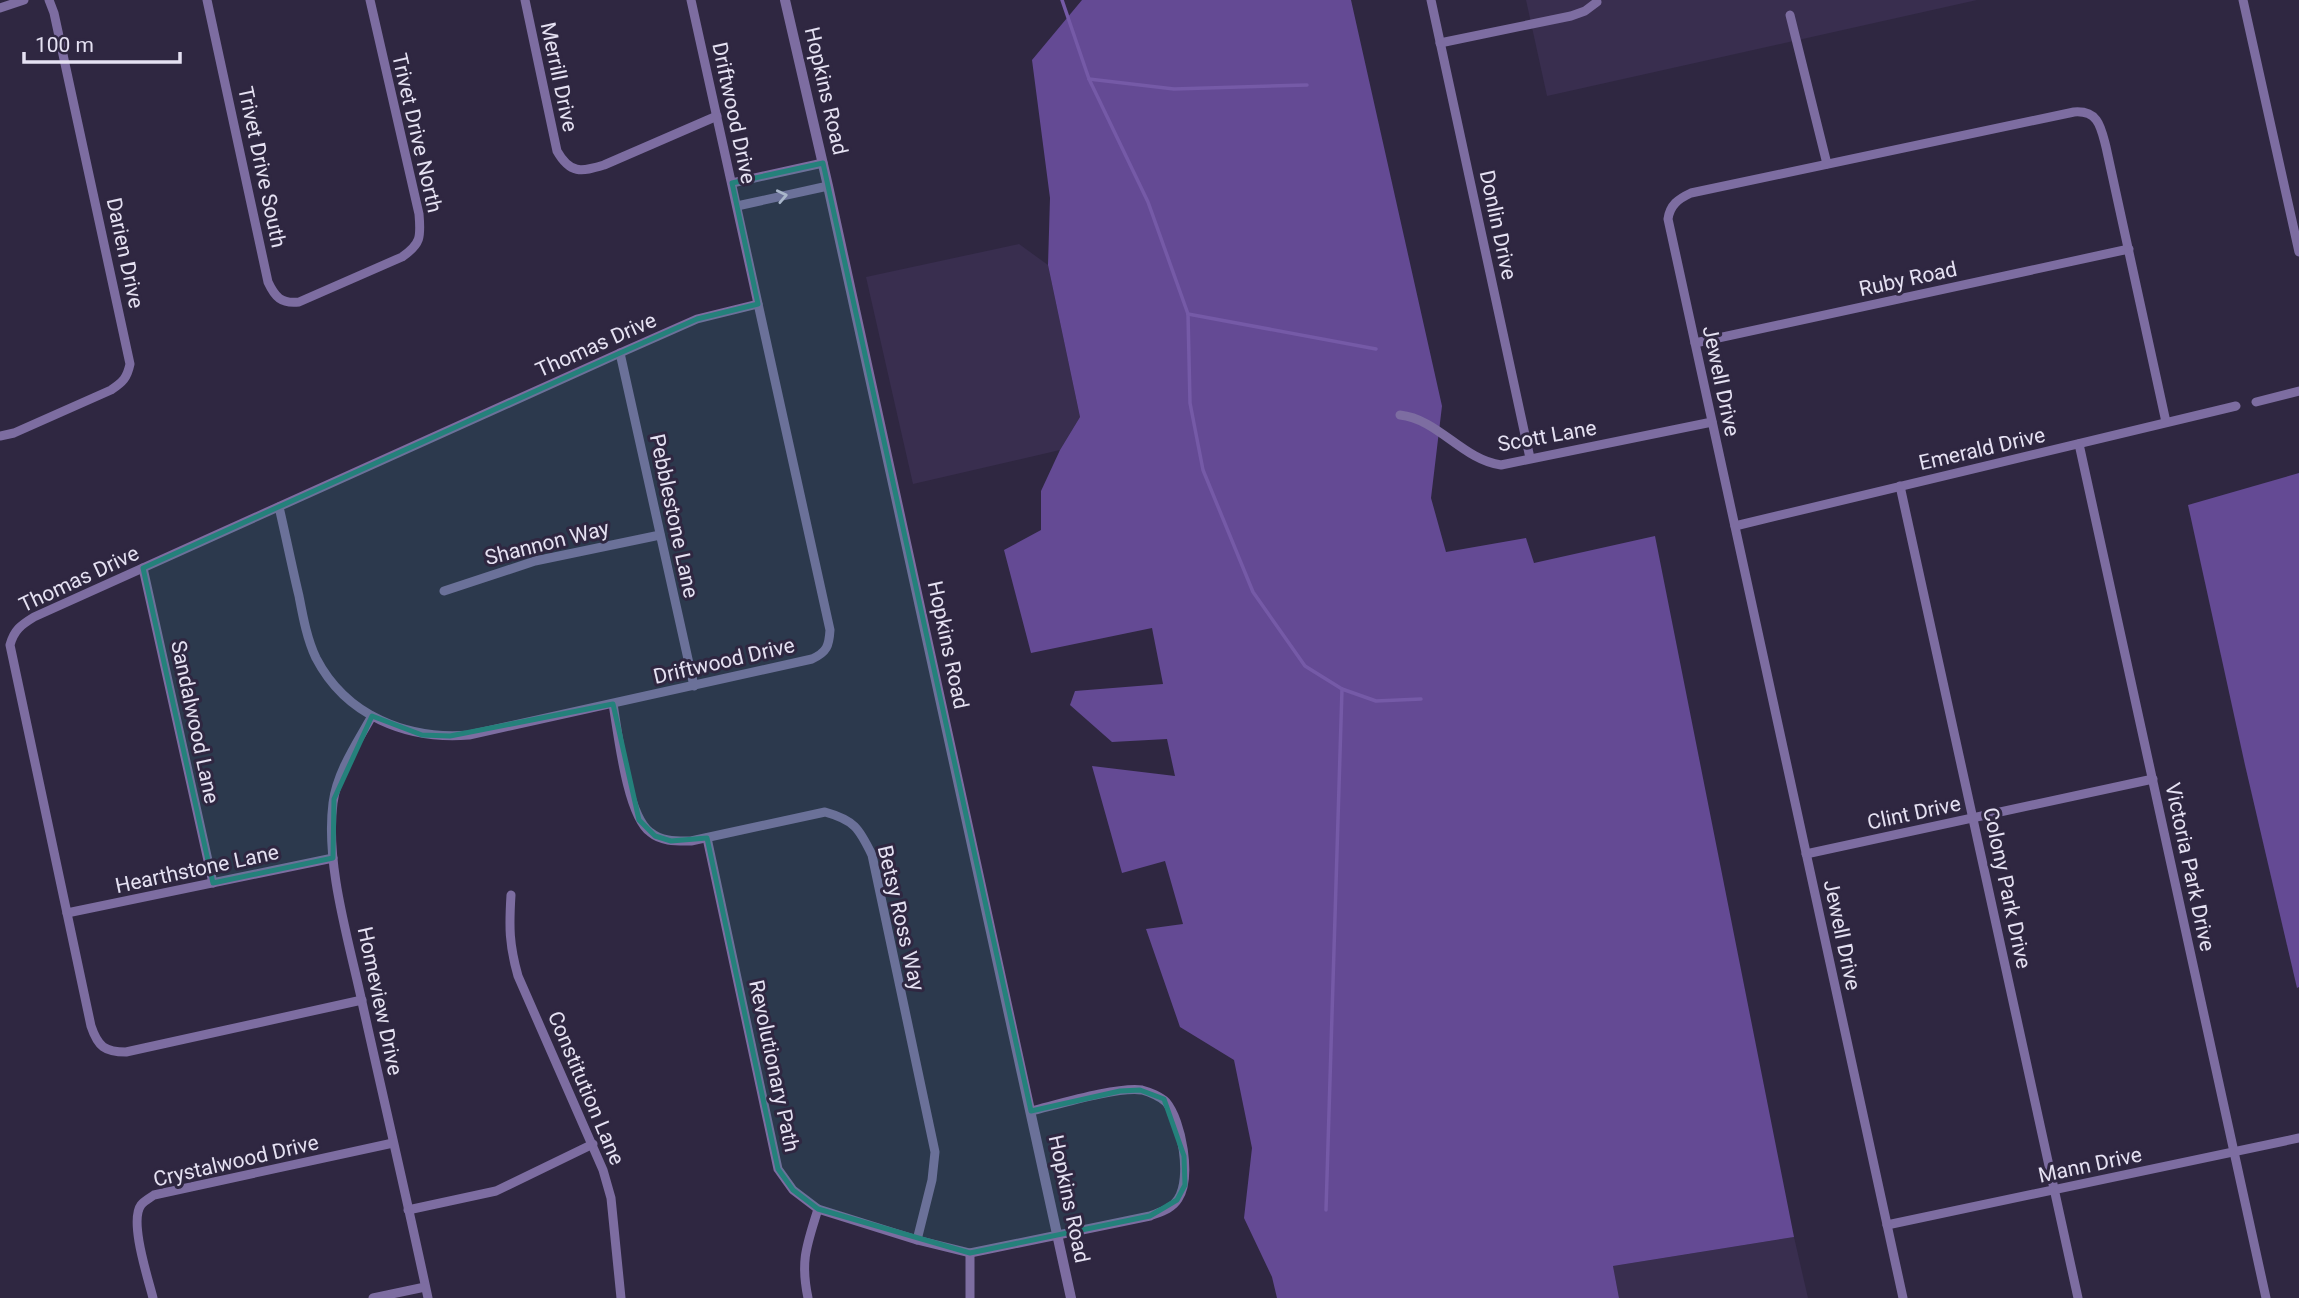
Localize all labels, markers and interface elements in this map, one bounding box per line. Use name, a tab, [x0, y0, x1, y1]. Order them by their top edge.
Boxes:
street label: Merrill Drive	[536, 20, 582, 134]
scale bar	[24, 21, 180, 65]
street label: Hopkins Road	[800, 25, 852, 157]
text: 100 m	[35, 33, 94, 57]
street label: Driftwood Drive	[707, 40, 761, 186]
street label: Trivet Drive North	[387, 51, 447, 215]
street label: Trivet Drive South	[233, 84, 291, 250]
street label: Donlin Drive	[1475, 168, 1521, 282]
one-way arrow	[776, 190, 788, 204]
street label: Darien Drive	[102, 195, 148, 311]
street label: Ruby Road	[1857, 257, 1959, 301]
street label: Thomas Drive	[532, 308, 660, 382]
street label: Jewell Drive	[1698, 324, 1744, 438]
street label: Scott Lane	[1496, 416, 1598, 456]
street label: Emerald Drive	[1916, 423, 2048, 475]
street label: Pebblestone Lane	[645, 432, 703, 600]
street label: Shannon Way	[483, 516, 612, 570]
street label: Thomas Drive	[15, 541, 143, 617]
street label: Hopkins Road	[923, 579, 973, 711]
street label: Driftwood Drive	[651, 633, 797, 689]
street label: Sandalwood Lane	[166, 638, 224, 806]
street label: Victoria Park Drive	[2160, 781, 2220, 953]
street label: Clint Drive	[1865, 791, 1963, 835]
street label: Colony Park Drive	[1978, 805, 2036, 971]
street label: Hearthstone Lane	[113, 840, 281, 898]
street label: Betsy Ross Way	[873, 843, 929, 993]
street label: Jewell Drive	[1819, 878, 1865, 992]
street label: Homeview Drive	[353, 925, 407, 1077]
street label: Revolutionary Path	[744, 978, 804, 1154]
street label: Constitution Lane	[543, 1007, 629, 1169]
street label: Crystalwood Drive	[151, 1130, 321, 1192]
street label: Hopkins Road	[1044, 1133, 1094, 1265]
street label: Mann Drive	[2036, 1142, 2144, 1188]

